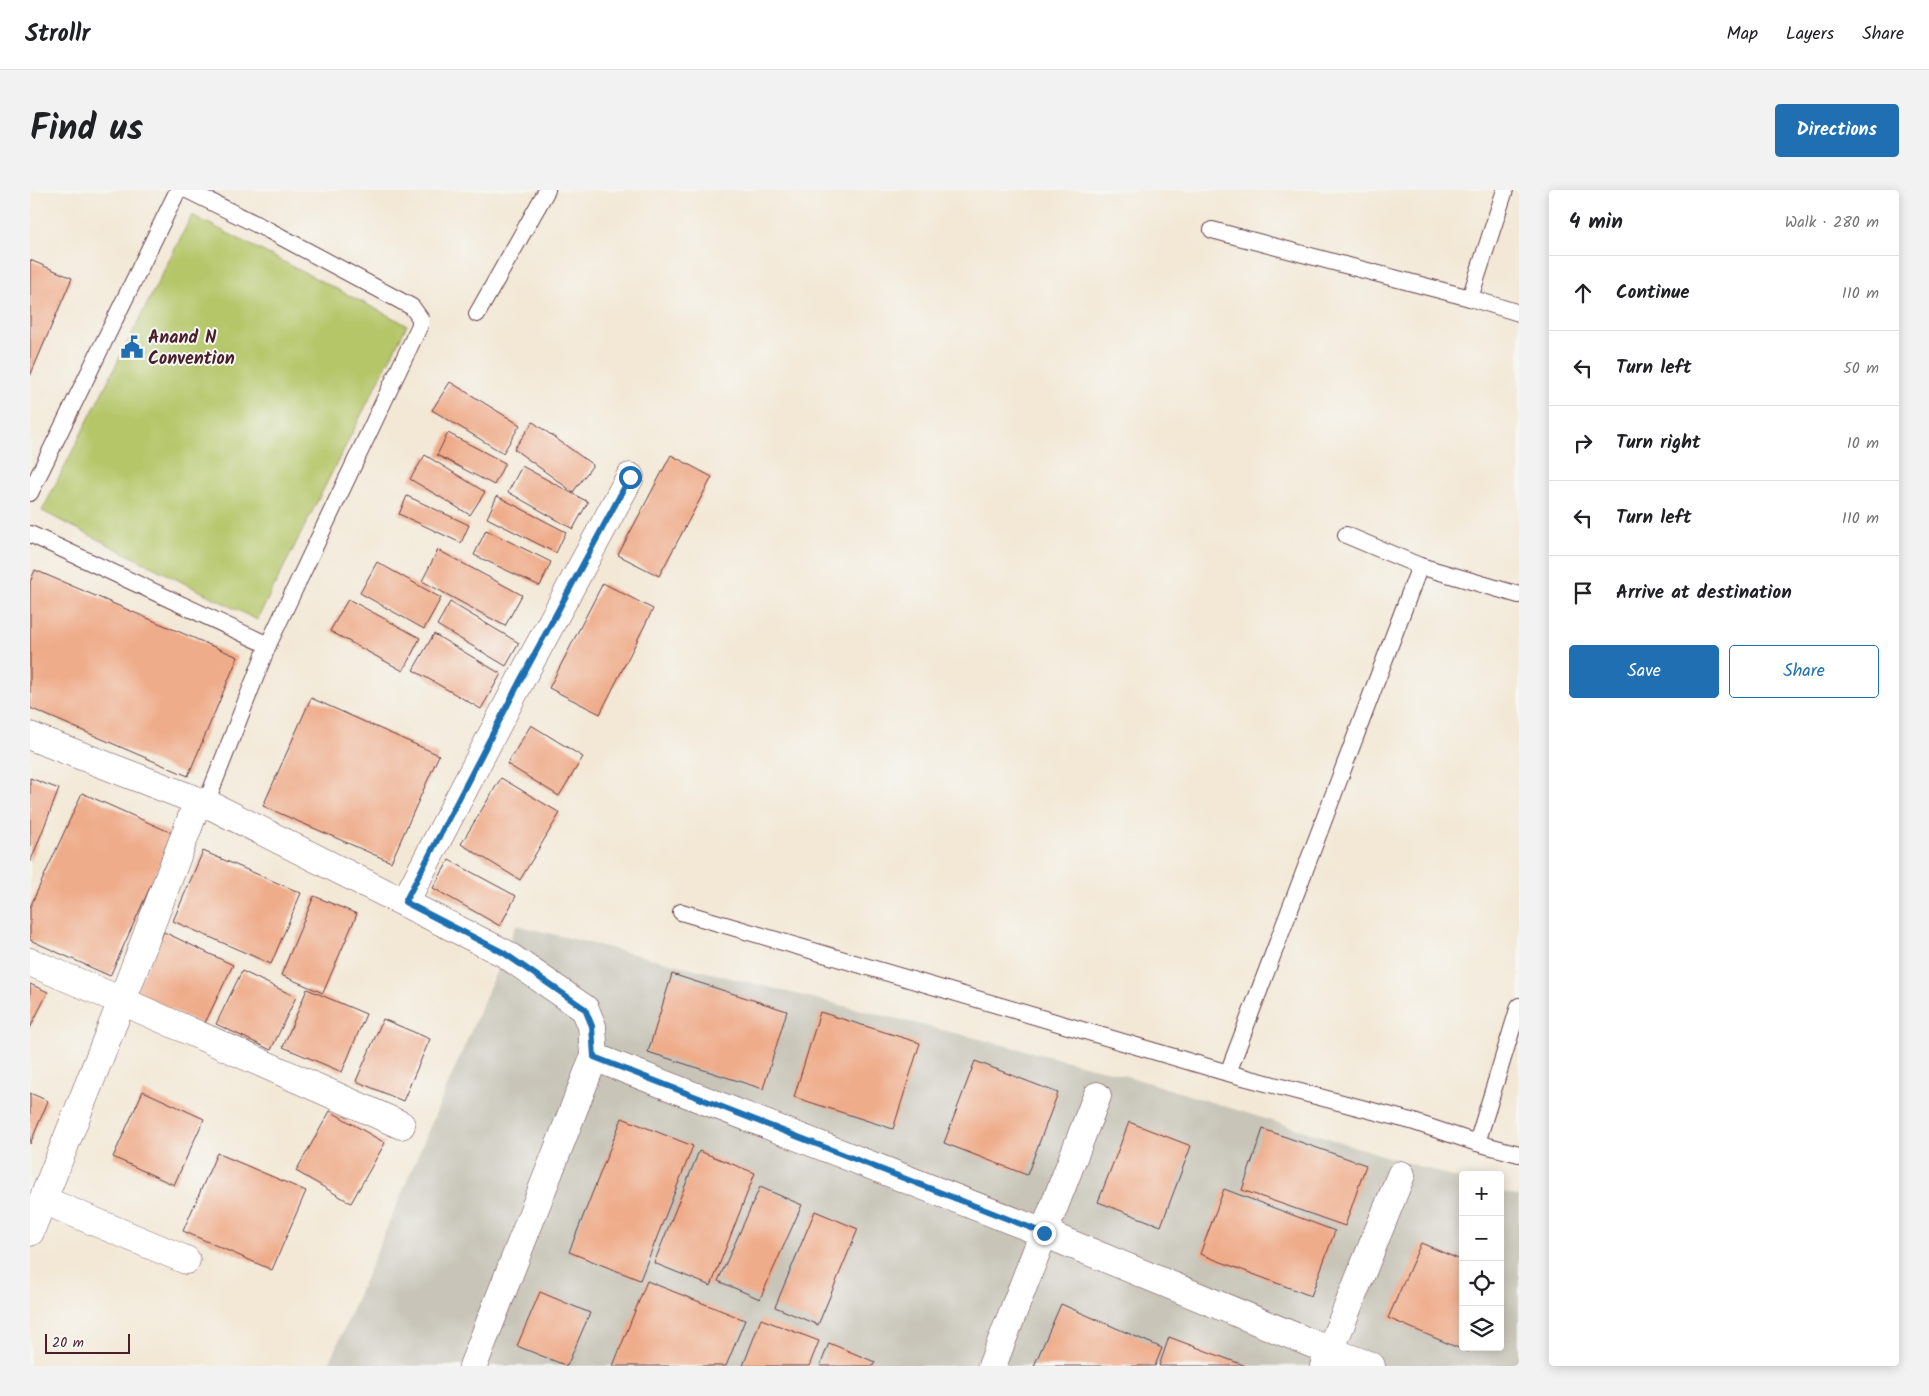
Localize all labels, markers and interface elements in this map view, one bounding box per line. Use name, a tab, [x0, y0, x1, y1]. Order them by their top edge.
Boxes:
text: Strollr	[25, 15, 90, 54]
text: Map	[1727, 20, 1758, 49]
text: Layers	[1786, 20, 1834, 49]
text: Share	[1862, 20, 1904, 49]
text: Find us	[30, 102, 143, 158]
button: Directions	[1775, 104, 1899, 157]
text: 4 min	[1569, 206, 1623, 239]
text: Walk · 280 m	[1785, 210, 1879, 235]
text: Continue	[1616, 278, 1689, 308]
icon: ahead	[1569, 279, 1597, 307]
text: 110 m	[1842, 281, 1879, 306]
place label: Anand N Convention	[148, 324, 235, 374]
public building icon: Anand N Convention	[119, 334, 145, 360]
text: Turn left	[1616, 353, 1691, 383]
icon: left	[1569, 354, 1597, 382]
text: 50 m	[1843, 356, 1879, 381]
text: Turn right	[1616, 428, 1701, 458]
icon: right	[1569, 429, 1597, 457]
text: 10 m	[1847, 431, 1879, 456]
route start	[619, 466, 642, 489]
text: Turn left	[1616, 503, 1691, 533]
icon: left	[1569, 504, 1597, 532]
text: 110 m	[1842, 506, 1879, 531]
text: Arrive at destination	[1616, 578, 1792, 608]
icon: arrive	[1569, 579, 1597, 607]
button: Save	[1569, 645, 1719, 698]
button: Share	[1729, 645, 1879, 698]
map controls	[1459, 1171, 1504, 1351]
button: +	[1459, 1171, 1504, 1216]
button: −	[1459, 1216, 1504, 1261]
route end	[1033, 1222, 1056, 1245]
button: locate	[1459, 1261, 1504, 1306]
button: layers	[1459, 1306, 1504, 1351]
scale bar	[45, 1331, 130, 1354]
text: 20 m	[52, 1332, 84, 1354]

